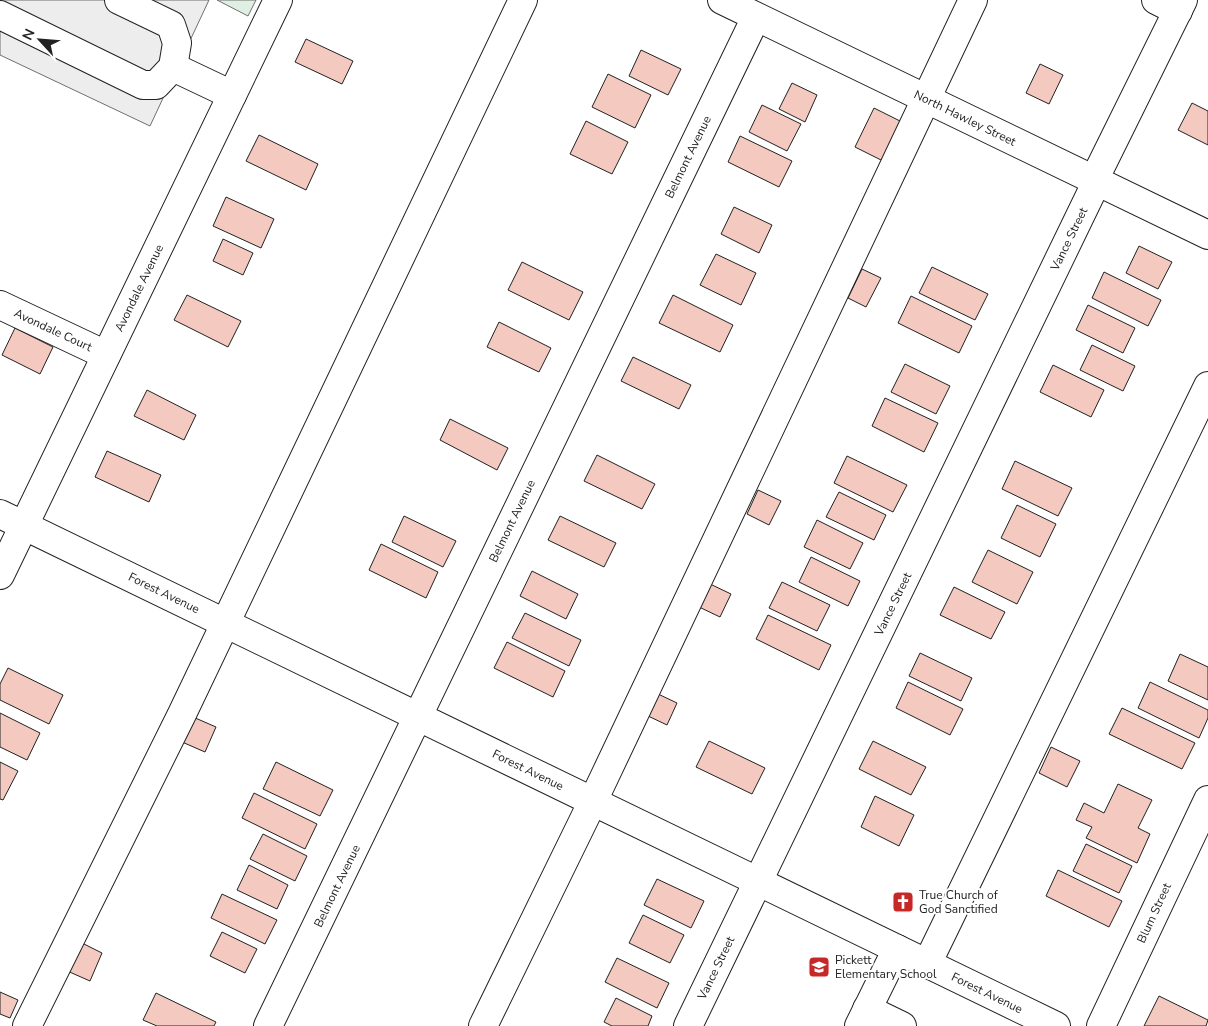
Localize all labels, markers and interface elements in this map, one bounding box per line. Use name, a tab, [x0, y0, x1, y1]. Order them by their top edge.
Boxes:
north arrow	[15, 15, 65, 65]
text: N	[18, 26, 40, 43]
street label: North Hawley Street	[911, 86, 1019, 150]
street label: Belmont Avenue	[661, 113, 715, 201]
street label: Vance Street	[1046, 204, 1092, 274]
street label: Avondale Avenue	[111, 242, 167, 334]
street label: Avondale Court	[11, 305, 95, 355]
street label: Belmont Avenue	[485, 477, 539, 565]
street label: Forest Avenue	[126, 569, 202, 617]
street label: Vance Street	[870, 569, 916, 639]
street label: Forest Avenue	[490, 746, 566, 794]
street label: Belmont Avenue	[310, 842, 364, 930]
street label: Blum Street	[1133, 880, 1175, 946]
place label: True Church of God Sanctified	[919, 887, 999, 917]
church icon: True Church of God Sanctified	[891, 890, 915, 914]
street label: Vance Street	[693, 933, 739, 1003]
place label: Pickett Elementary School	[835, 952, 937, 982]
school or university icon: Pickett Elementary School	[807, 955, 831, 979]
street label: Forest Avenue	[949, 969, 1025, 1017]

